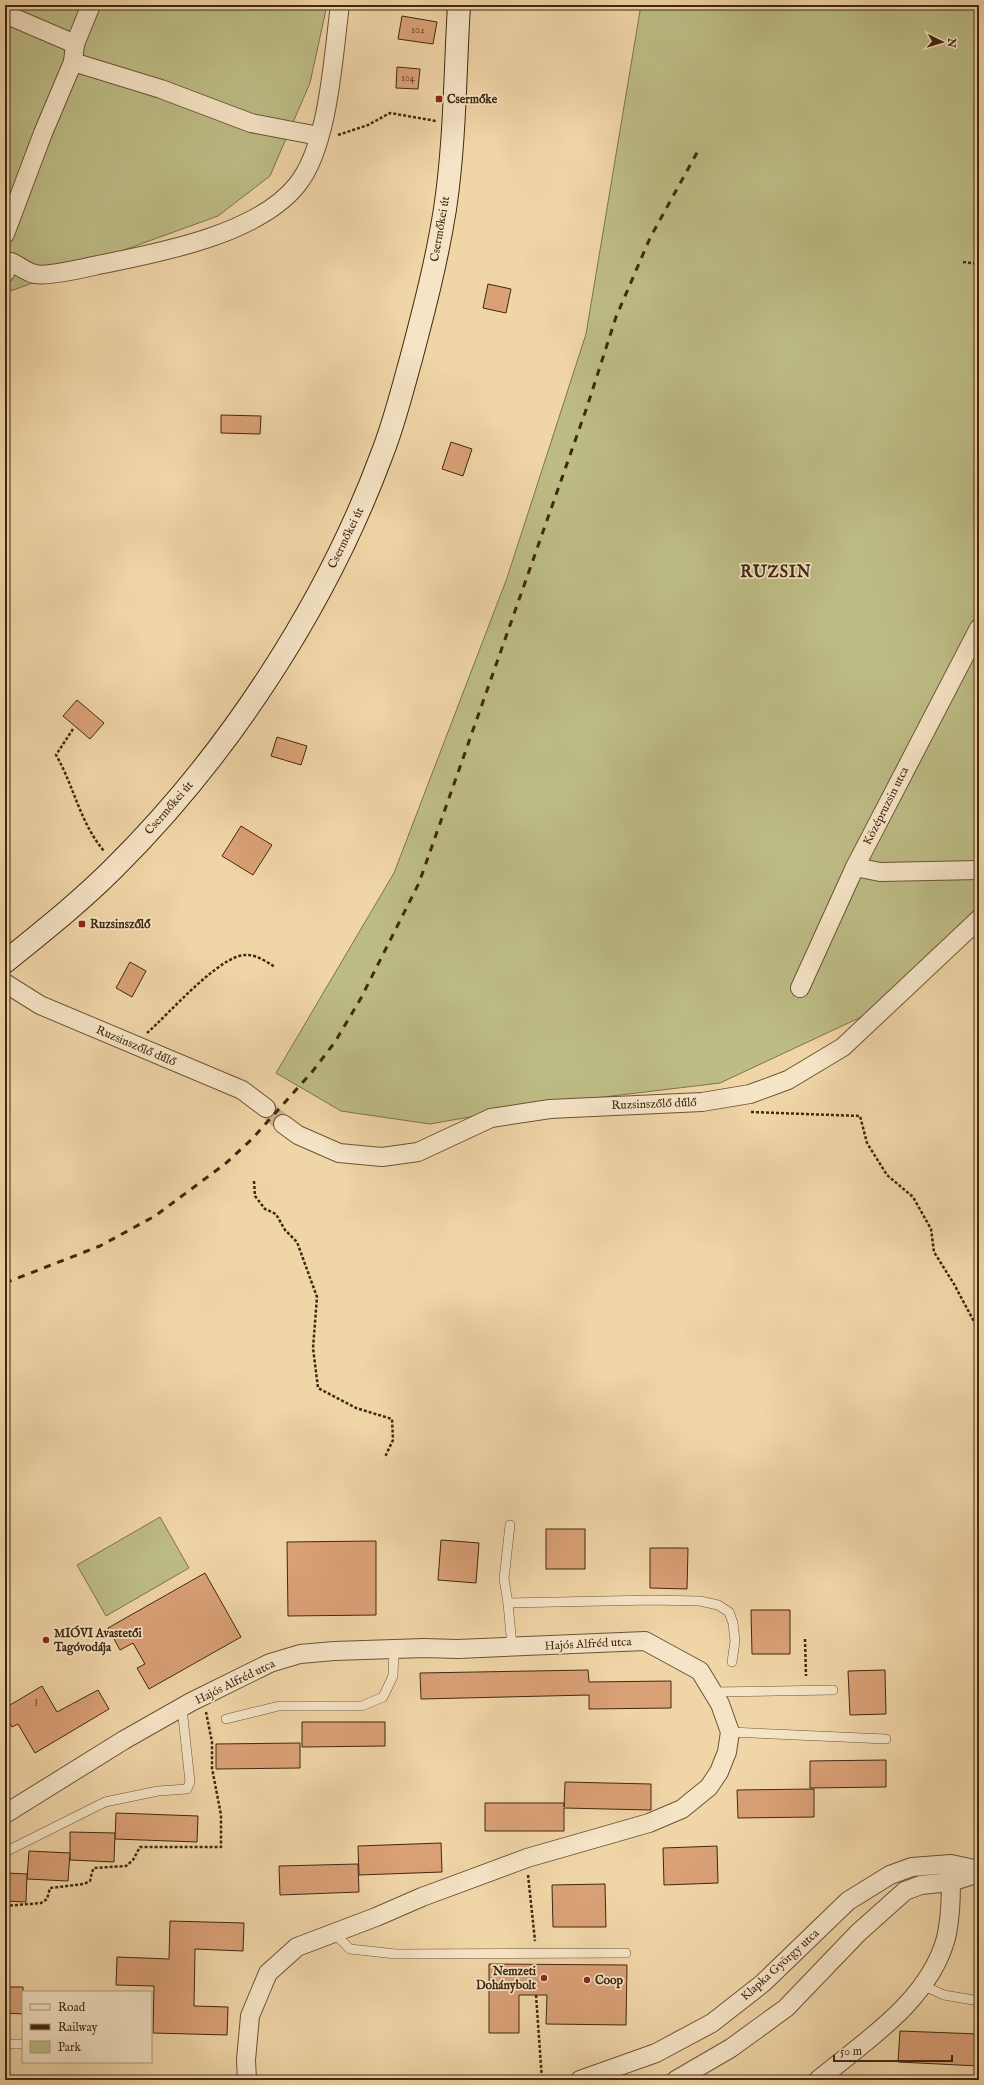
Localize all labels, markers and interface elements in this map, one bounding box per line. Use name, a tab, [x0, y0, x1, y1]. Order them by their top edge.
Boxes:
north arrow	[922, 22, 962, 62]
house number: 102	[411, 24, 425, 37]
text: N	[944, 36, 958, 49]
house number: 104	[401, 72, 415, 85]
place label: Csermőke	[447, 92, 498, 107]
marker: Csermőke	[434, 94, 444, 104]
street label: Csermőkei út	[427, 195, 453, 263]
street label: Csermőkei út	[325, 505, 367, 571]
district label: RUZSIN	[740, 563, 812, 583]
street label: Középruzsin utca	[860, 764, 913, 848]
street label: Csermőkei út	[142, 778, 196, 838]
place label: Ruzsinszőlő	[90, 917, 151, 932]
marker: Ruzsinszőlő	[77, 919, 87, 929]
street label: Ruzsinszőlő dűlő	[94, 1022, 179, 1070]
street label: Ruzsinszőlő dűlő	[611, 1095, 698, 1113]
place label: MIÓVI Avastetői Tagóvodája	[53, 1625, 142, 1656]
street label: Hajós Alfréd utca	[544, 1634, 633, 1654]
marker: MIÓVI Avastetői Tagóvodája	[41, 1635, 51, 1645]
street label: Hajós Alfréd utca	[193, 1656, 278, 1708]
house number: 3	[34, 1695, 38, 1708]
street label: Klapka György utca	[738, 1925, 823, 2005]
place label: Nemzeti Dohánybolt	[476, 1964, 537, 1994]
marker: Nemzeti Dohánybolt	[539, 1973, 549, 1983]
place label: Coop	[595, 1973, 624, 1989]
marker: Coop	[582, 1975, 592, 1985]
legend	[22, 1991, 152, 2063]
text: Road	[58, 2000, 86, 2015]
text: Railway	[58, 2020, 97, 2035]
scale bar	[834, 2037, 952, 2063]
text: Park	[58, 2040, 81, 2055]
text: 50 m	[840, 2044, 862, 2059]

